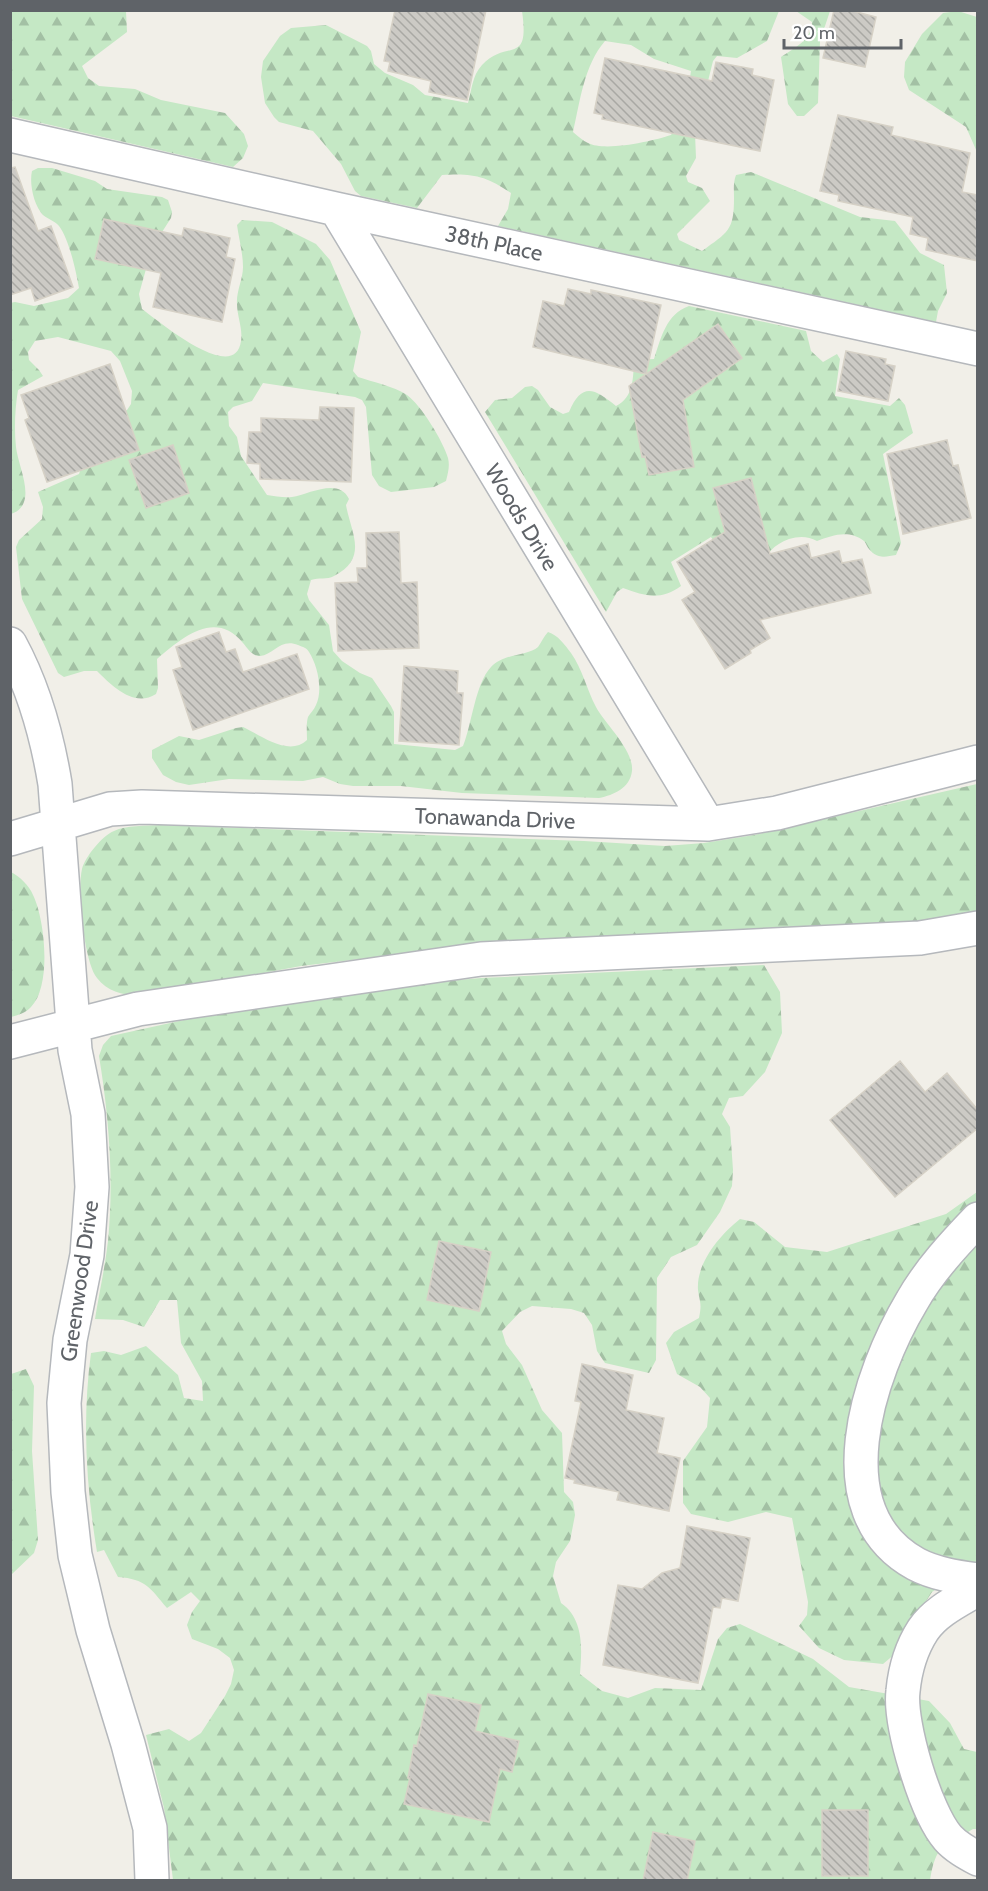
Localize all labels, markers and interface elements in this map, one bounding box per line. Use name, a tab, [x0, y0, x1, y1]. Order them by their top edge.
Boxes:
scale bar	[784, 12, 901, 50]
text: 20 m	[793, 22, 835, 44]
street label: 38th Place	[443, 220, 545, 267]
street label: Woods Drive	[479, 459, 564, 576]
street label: Tonawanda Drive	[414, 802, 576, 835]
street label: Greenwood Drive	[55, 1199, 104, 1363]

